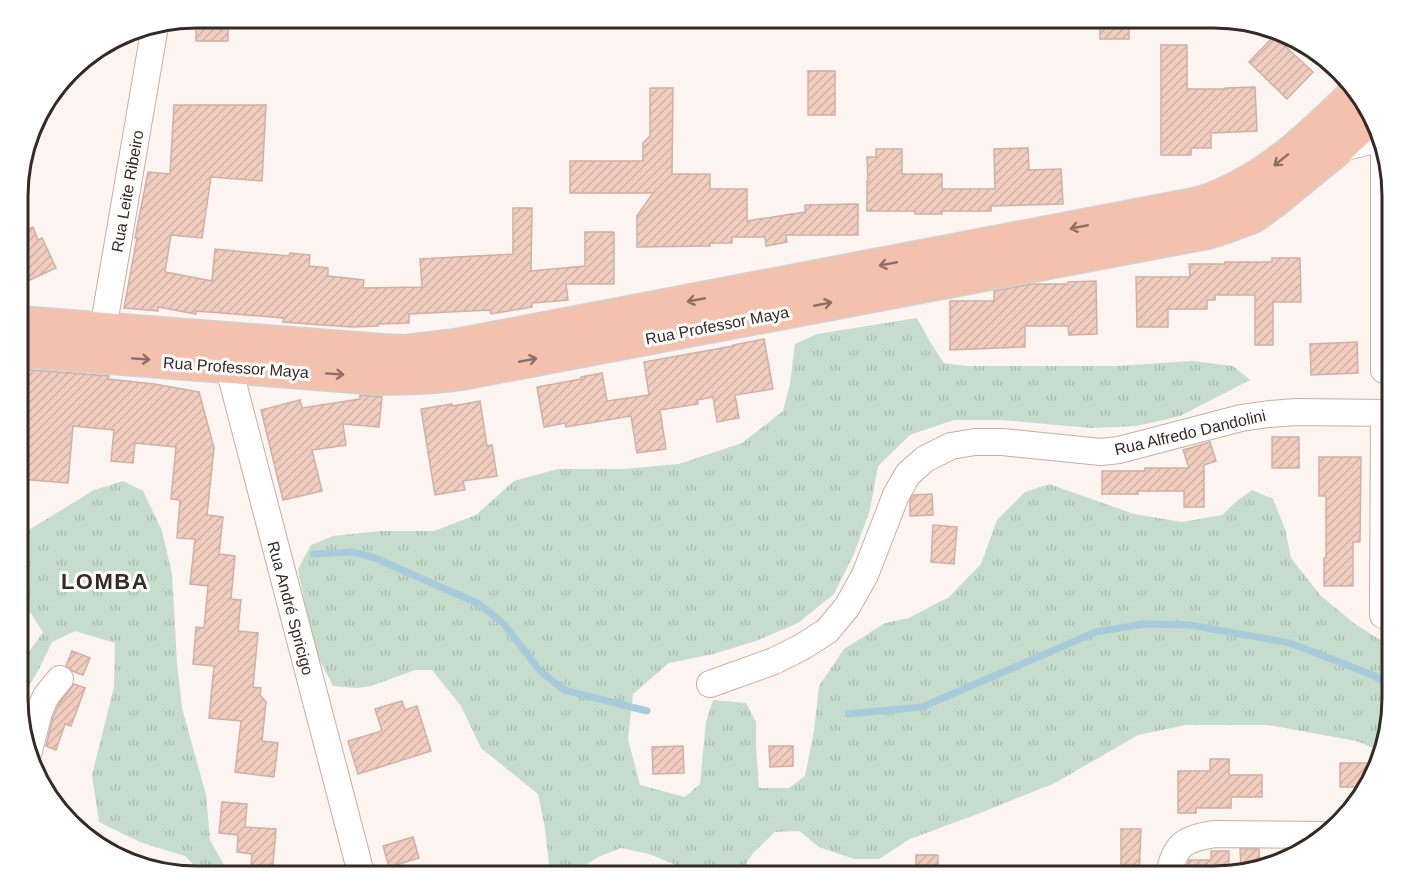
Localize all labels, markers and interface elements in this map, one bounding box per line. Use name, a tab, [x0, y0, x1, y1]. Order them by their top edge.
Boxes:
street label: Rua Leite Ribeiro	[108, 129, 147, 253]
one-way arrow	[1274, 153, 1289, 167]
one-way arrow	[1070, 222, 1090, 233]
one-way arrow	[878, 259, 898, 270]
one-way arrow	[687, 295, 706, 306]
one-way arrow	[813, 298, 832, 309]
street label: Rua Professor Maya	[644, 303, 790, 348]
one-way arrow	[130, 354, 150, 365]
street label: Rua Professor Maya	[163, 354, 309, 381]
one-way arrow	[518, 354, 538, 365]
one-way arrow	[325, 369, 345, 380]
street label: Rua Alfredo Dandolini	[1113, 407, 1267, 458]
street label: Rua André Spricigo	[264, 539, 317, 677]
district label: LOMBA	[61, 569, 149, 594]

